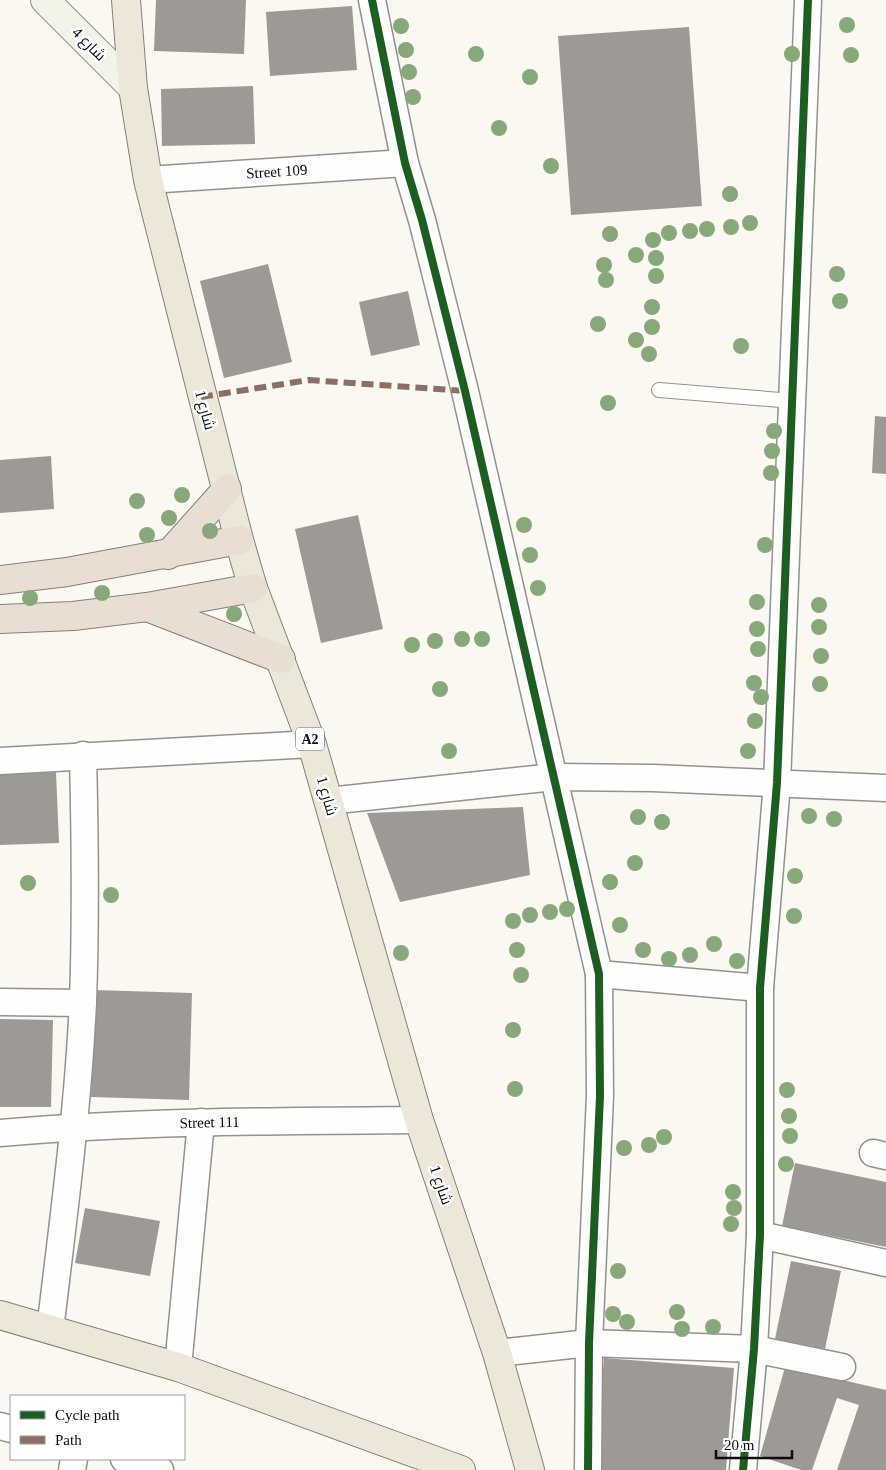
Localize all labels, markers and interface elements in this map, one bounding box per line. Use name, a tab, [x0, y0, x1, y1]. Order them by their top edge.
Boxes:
street label: شارع 4	[67, 24, 109, 66]
street label: Street 109	[246, 161, 308, 181]
street label: شارع 1	[189, 388, 218, 432]
road number: A2	[296, 728, 324, 751]
street label: شارع 1	[311, 774, 340, 818]
street label: Street 111	[179, 1114, 240, 1131]
street label: شارع 1	[424, 1163, 455, 1208]
legend	[10, 1395, 185, 1460]
text: Cycle path	[55, 1407, 120, 1423]
scale bar	[716, 1428, 792, 1460]
text: Path	[55, 1432, 82, 1448]
text: 20 m	[724, 1437, 755, 1453]

